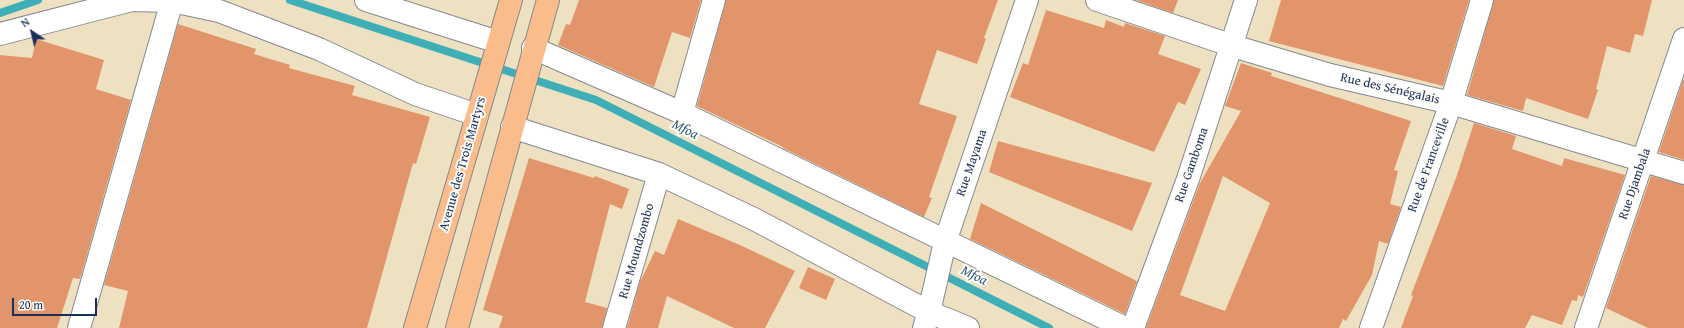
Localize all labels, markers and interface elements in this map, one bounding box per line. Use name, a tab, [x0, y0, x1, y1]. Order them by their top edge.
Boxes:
north arrow	[12, 12, 52, 52]
text: N	[18, 14, 33, 31]
street label: Rue des Sénégalais	[1339, 70, 1441, 108]
street label: Avenue des Trois Martyrs	[436, 95, 490, 233]
street label: Rue de Franceville	[1405, 115, 1453, 215]
water label: Mfoa	[669, 116, 701, 144]
street label: Rue Gamboma	[1172, 126, 1212, 204]
street label: Rue Mayama	[953, 128, 991, 198]
street label: Rue Djambala	[1616, 146, 1654, 222]
street label: Rue Moundzombo	[616, 202, 658, 300]
water label: Mfoa	[958, 262, 990, 290]
scale bar	[14, 290, 99, 316]
text: 20 m	[19, 296, 43, 313]

